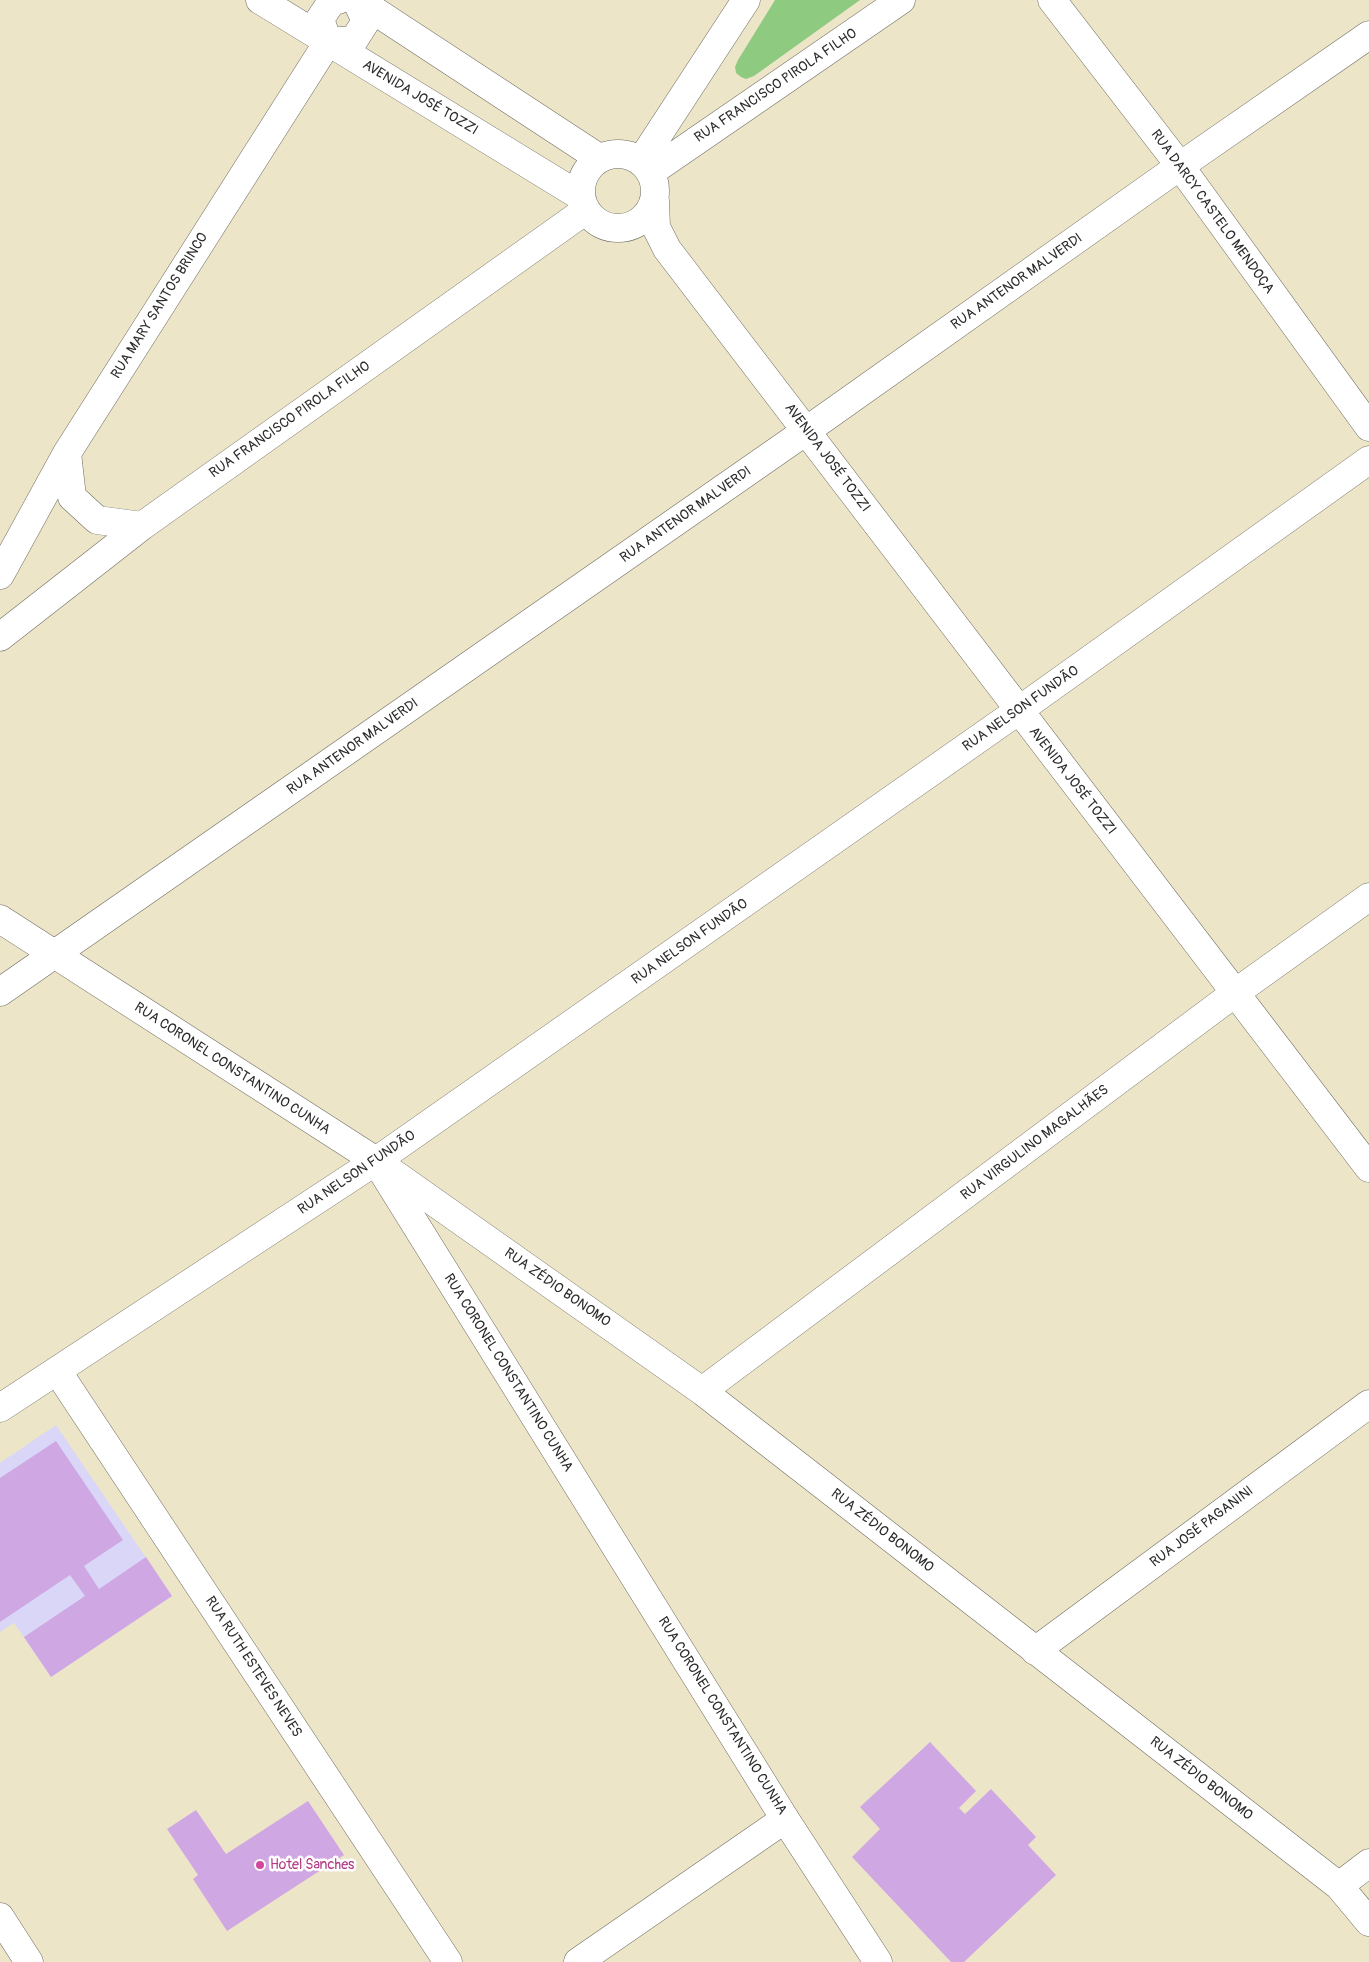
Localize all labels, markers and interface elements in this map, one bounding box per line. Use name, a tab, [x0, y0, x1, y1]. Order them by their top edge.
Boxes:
street label: RUA FRANCISCO PIROLA FILHO	[692, 25, 860, 147]
street label: AVENIDA JOSÉ TOZZI	[359, 57, 481, 139]
street label: RUA DARCY CASTELO MENDOÇA	[1147, 127, 1277, 297]
street label: RUA MARY SANTOS BRINCO	[108, 230, 212, 382]
street label: RUA ANTENOR MALVERDI	[948, 230, 1086, 334]
street label: RUA FRANCISCO PIROLA FILHO	[207, 358, 373, 482]
street label: AVENIDA JOSÉ TOZZI	[781, 400, 873, 516]
street label: RUA ANTENOR MALVERDI	[617, 463, 755, 567]
street label: RUA NELSON FUNDÃO	[960, 663, 1082, 755]
street label: RUA ANTENOR MALVERDI	[284, 695, 422, 799]
street label: AVENIDA JOSÉ TOZZI	[1025, 724, 1119, 838]
street label: RUA NELSON FUNDÃO	[629, 896, 751, 988]
street label: RUA CORONEL CONSTANTINO CUNHA	[131, 999, 333, 1139]
street label: RUA VIRGULINO MAGALHÃES	[958, 1082, 1112, 1204]
street label: RUA NELSON FUNDÃO	[295, 1127, 419, 1219]
street label: RUA ZÉDIO BONOMO	[501, 1245, 613, 1331]
street label: RUA CORONEL CONSTANTINO CUNHA	[440, 1271, 576, 1475]
street label: RUA JOSÉ PAGANINI	[1147, 1483, 1257, 1571]
street label: RUA ZÉDIO BONOMO	[827, 1486, 937, 1576]
street label: RUA RUTH ESTEVES NEVES	[201, 1593, 305, 1741]
street label: RUA CORONEL CONSTANTINO CUNHA	[654, 1614, 790, 1818]
street label: RUA ZÉDIO BONOMO	[1146, 1734, 1256, 1824]
place label: Hotel Sanches	[270, 1857, 354, 1873]
marker: Hotel Sanches	[254, 1859, 266, 1871]

